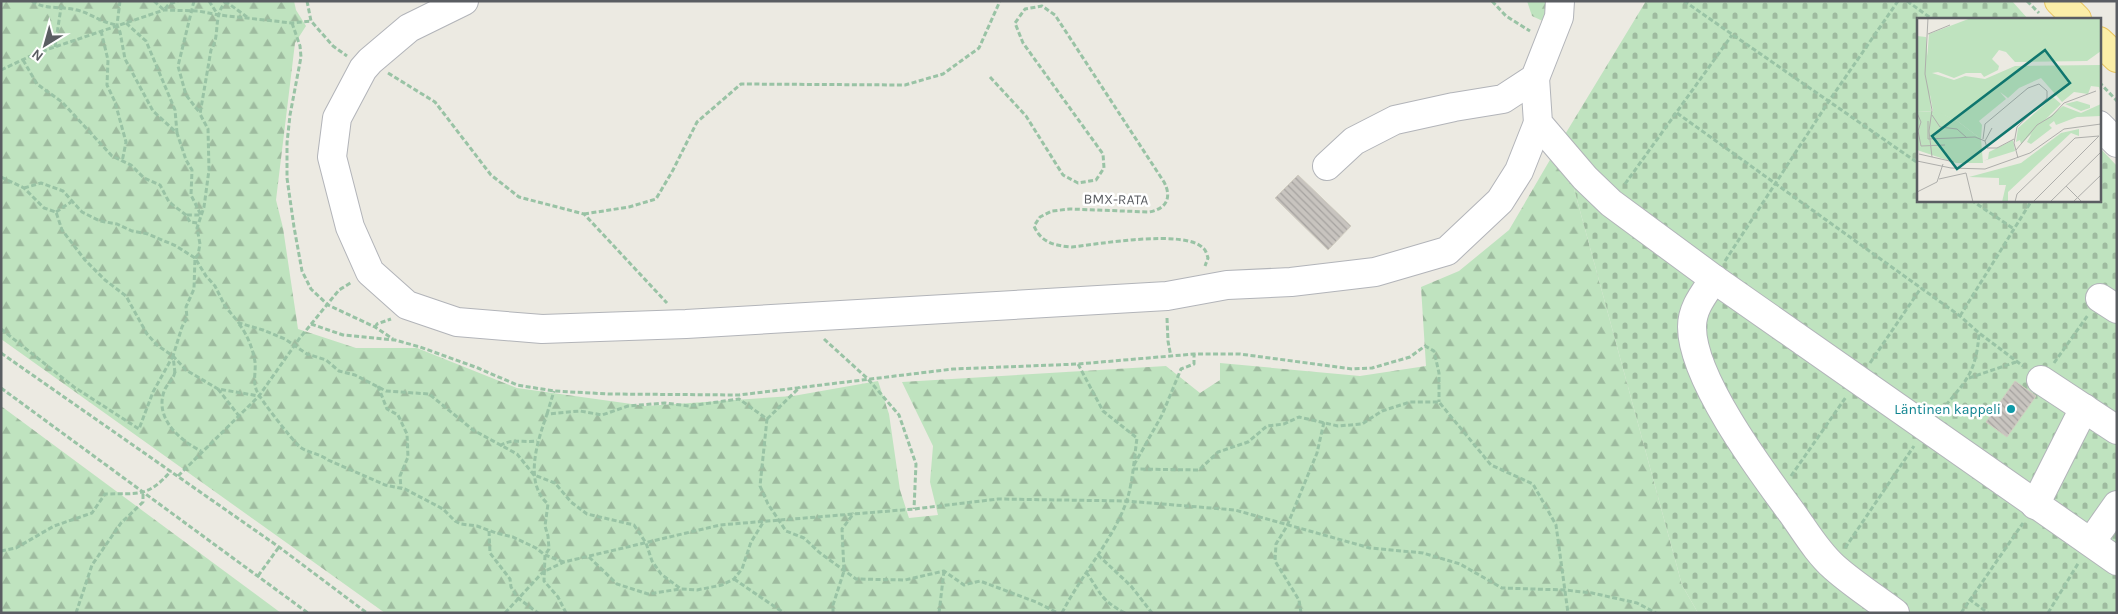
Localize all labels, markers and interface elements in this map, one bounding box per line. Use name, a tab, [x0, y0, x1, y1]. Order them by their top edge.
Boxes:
inset map	[1917, 18, 2100, 201]
north arrow	[20, 20, 70, 70]
text: N	[28, 45, 47, 65]
street label: BMX-RATA	[1083, 190, 1149, 209]
place label: Läntinen kappeli	[1894, 401, 2001, 418]
marker: Läntinen kappeli	[2005, 403, 2017, 415]

